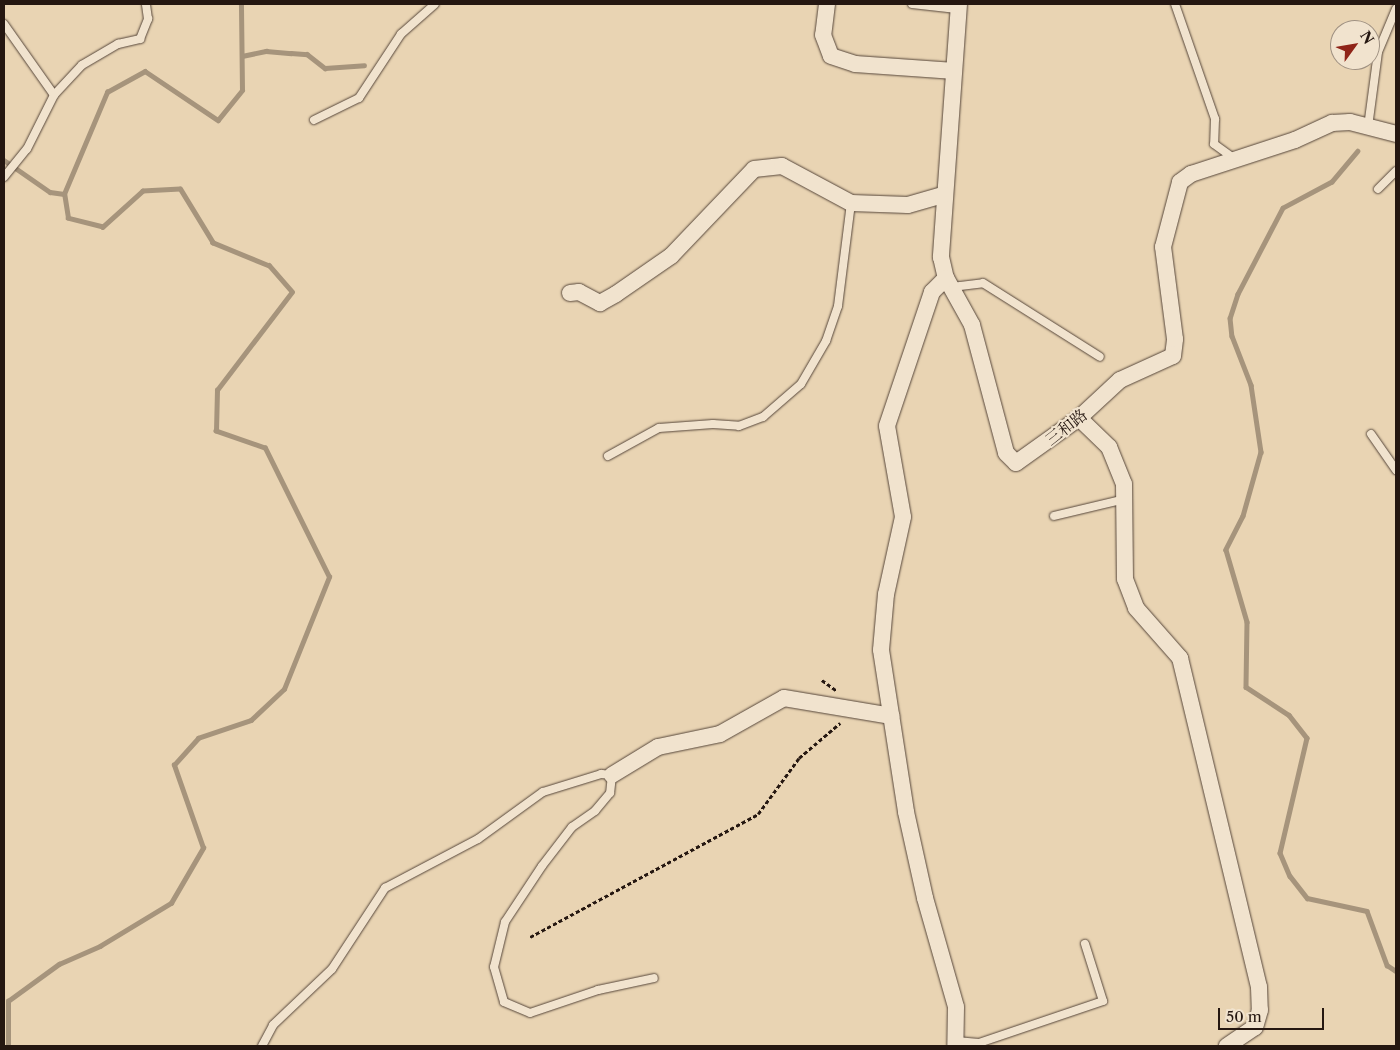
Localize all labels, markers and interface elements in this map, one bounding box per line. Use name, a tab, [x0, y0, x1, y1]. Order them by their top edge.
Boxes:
north arrow	[1330, 20, 1380, 70]
text: N	[1356, 28, 1378, 48]
street label: 三和路	[1041, 405, 1091, 449]
scale bar	[1220, 998, 1326, 1030]
text: 50 m	[1226, 1007, 1262, 1026]

